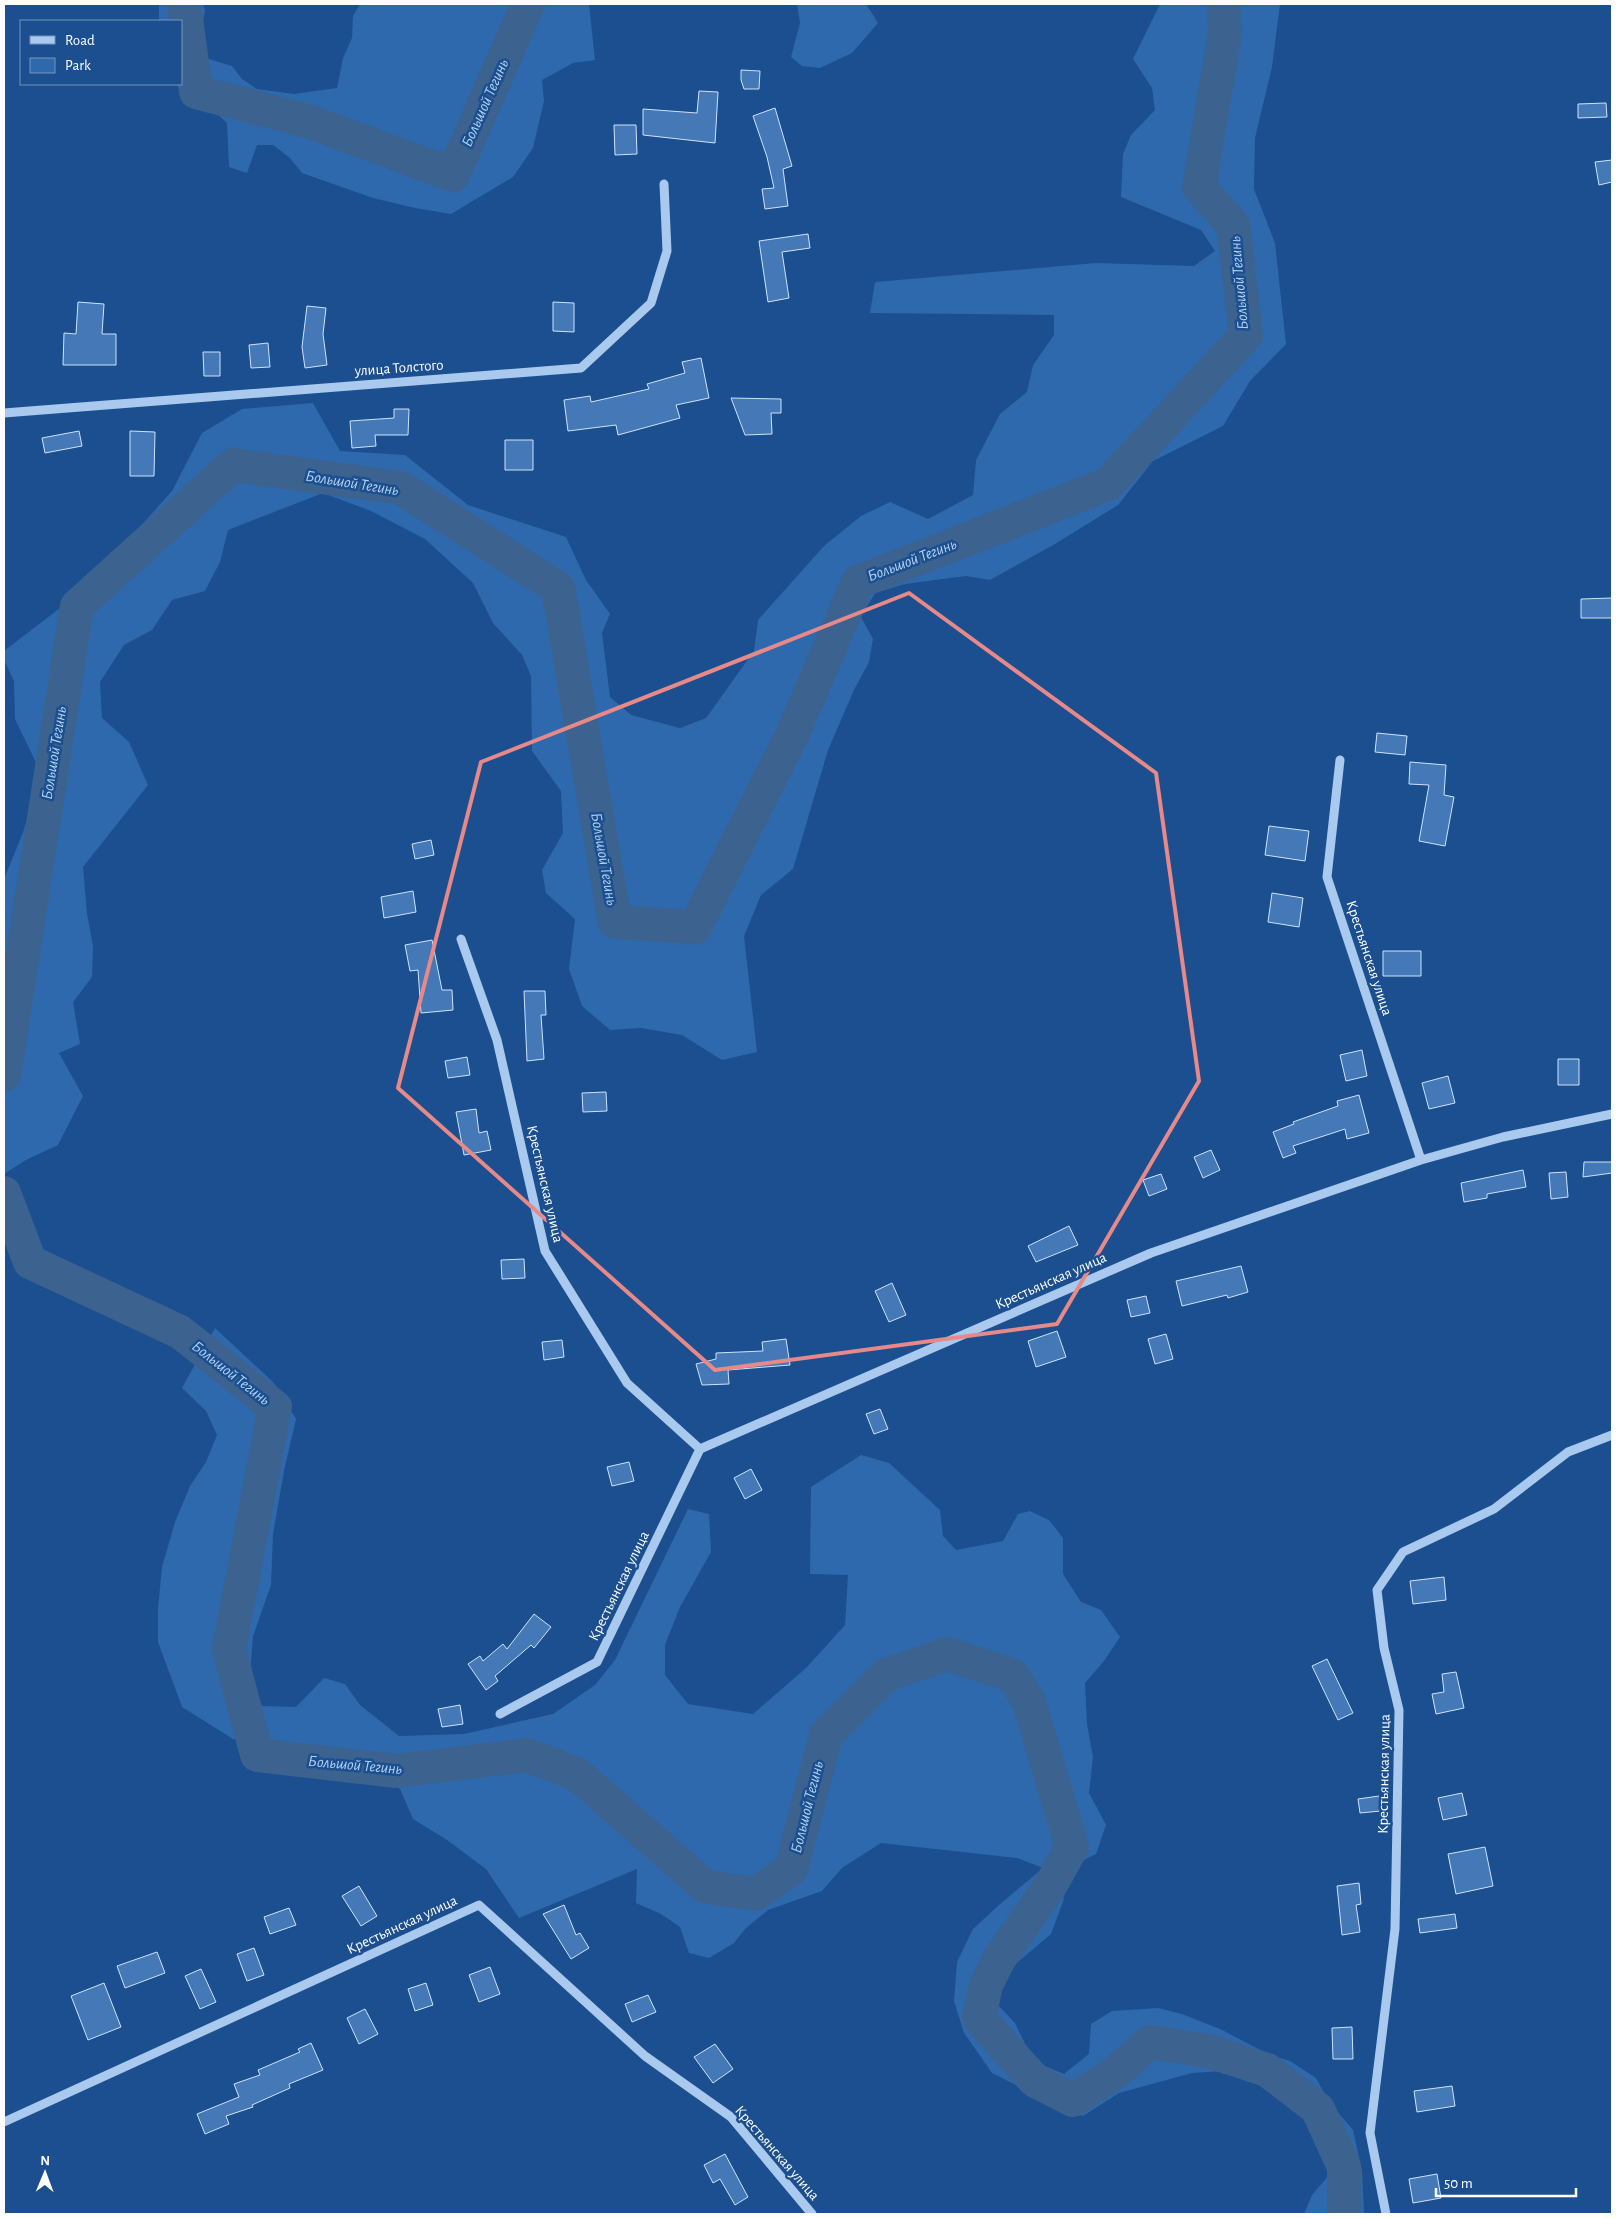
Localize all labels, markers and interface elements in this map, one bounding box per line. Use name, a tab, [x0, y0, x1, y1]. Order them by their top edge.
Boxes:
legend	[20, 20, 182, 85]
text: Road	[65, 33, 95, 48]
water label: Большой Тегинь	[459, 57, 511, 149]
text: Park	[65, 58, 91, 73]
water label: Большой Тегинь	[1227, 235, 1251, 331]
street label: улица Толстого	[353, 357, 444, 379]
water label: Большой Тегинь	[304, 468, 400, 498]
water label: Большой Тегинь	[865, 536, 959, 584]
water label: Большой Тегинь	[39, 705, 69, 801]
water label: Большой Тегинь	[588, 811, 620, 907]
street label: Крестьянская улица	[1343, 899, 1395, 1017]
street label: Крестьянская улица	[524, 1124, 566, 1244]
street label: Крестьянская улица	[993, 1250, 1109, 1312]
water label: Большой Тегинь	[189, 1338, 273, 1408]
street label: Крестьянская улица	[586, 1529, 652, 1643]
street label: Крестьянская улица	[1375, 1714, 1393, 1834]
water label: Большой Тегинь	[307, 1753, 403, 1777]
water label: Большой Тегинь	[788, 1759, 826, 1855]
street label: Крестьянская улица	[344, 1893, 460, 1957]
street label: Крестьянская улица	[732, 2103, 822, 2203]
north arrow	[20, 2148, 70, 2198]
text: N	[40, 2154, 50, 2168]
scale bar	[1436, 2166, 1576, 2198]
text: 50 m	[1444, 2176, 1473, 2191]

